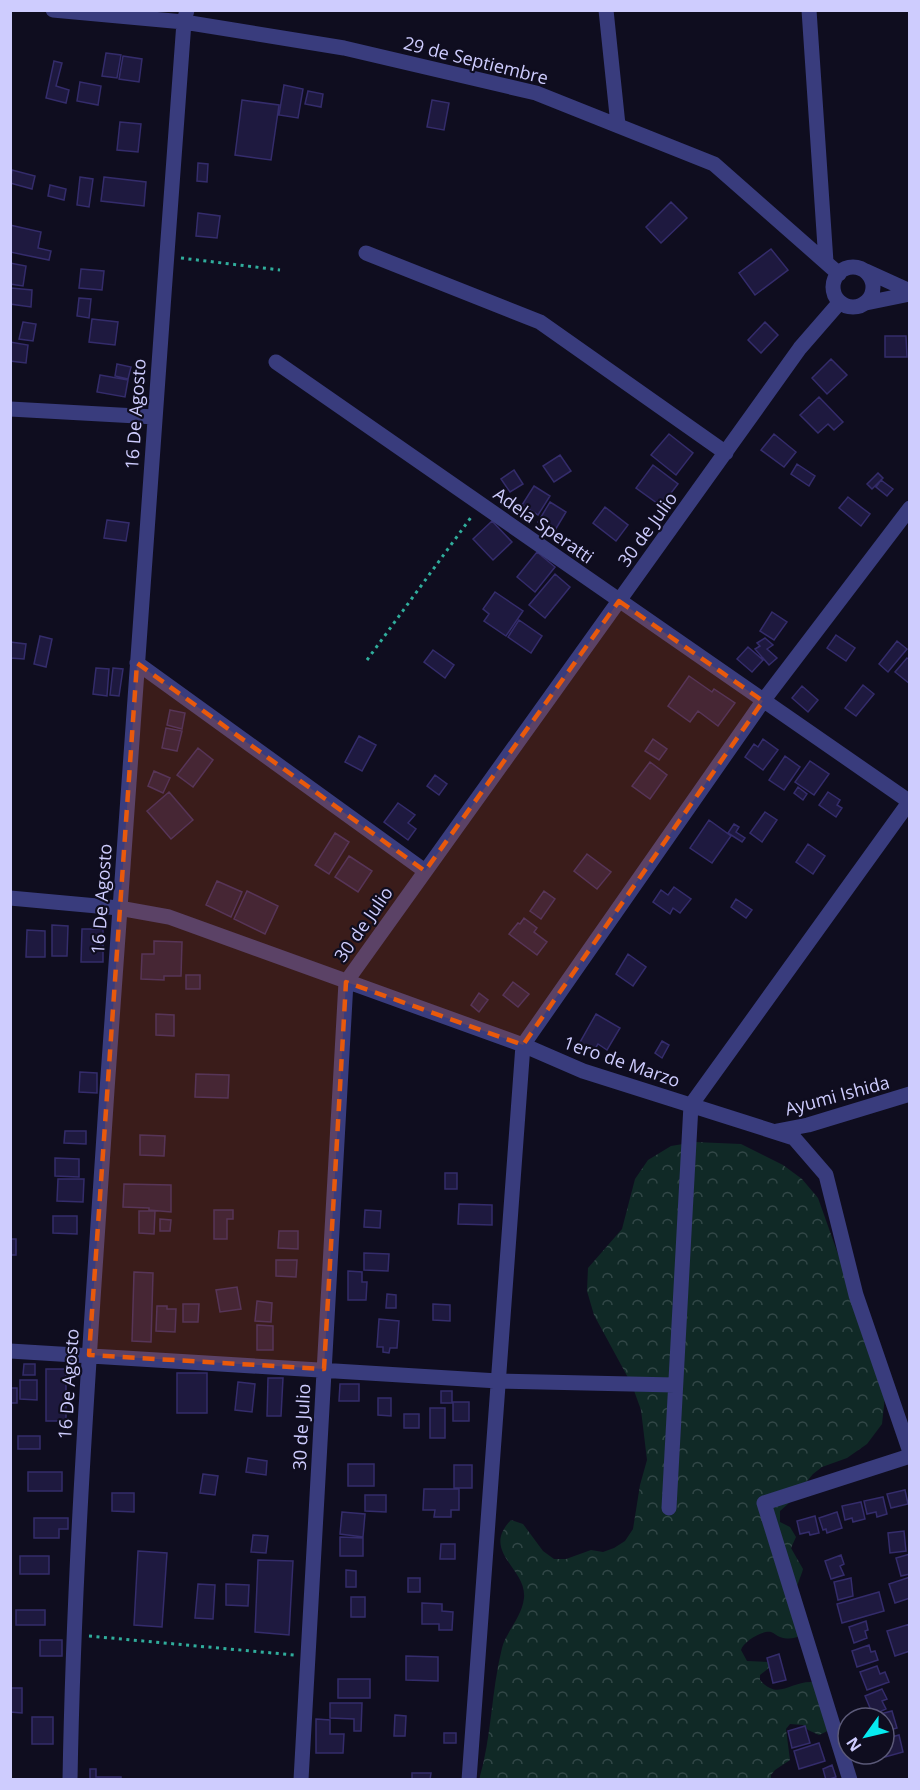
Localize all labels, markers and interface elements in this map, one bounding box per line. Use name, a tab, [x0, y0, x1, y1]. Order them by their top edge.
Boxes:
street label: 29 de Septiembre	[401, 30, 551, 90]
street label: 16 De Agosto	[119, 358, 151, 470]
street label: Adela Speratti	[489, 481, 599, 569]
street label: 30 de Julio	[612, 487, 682, 571]
street label: 16 De Agosto	[85, 843, 117, 955]
street label: 30 de Julio	[328, 882, 398, 966]
street label: 1ero de Marzo	[560, 1030, 684, 1092]
street label: Ayumi Ishida	[782, 1069, 892, 1121]
street label: 16 De Agosto	[52, 1328, 84, 1440]
street label: 30 de Julio	[287, 1383, 315, 1471]
north arrow	[836, 1706, 896, 1766]
text: N	[841, 1733, 866, 1756]

